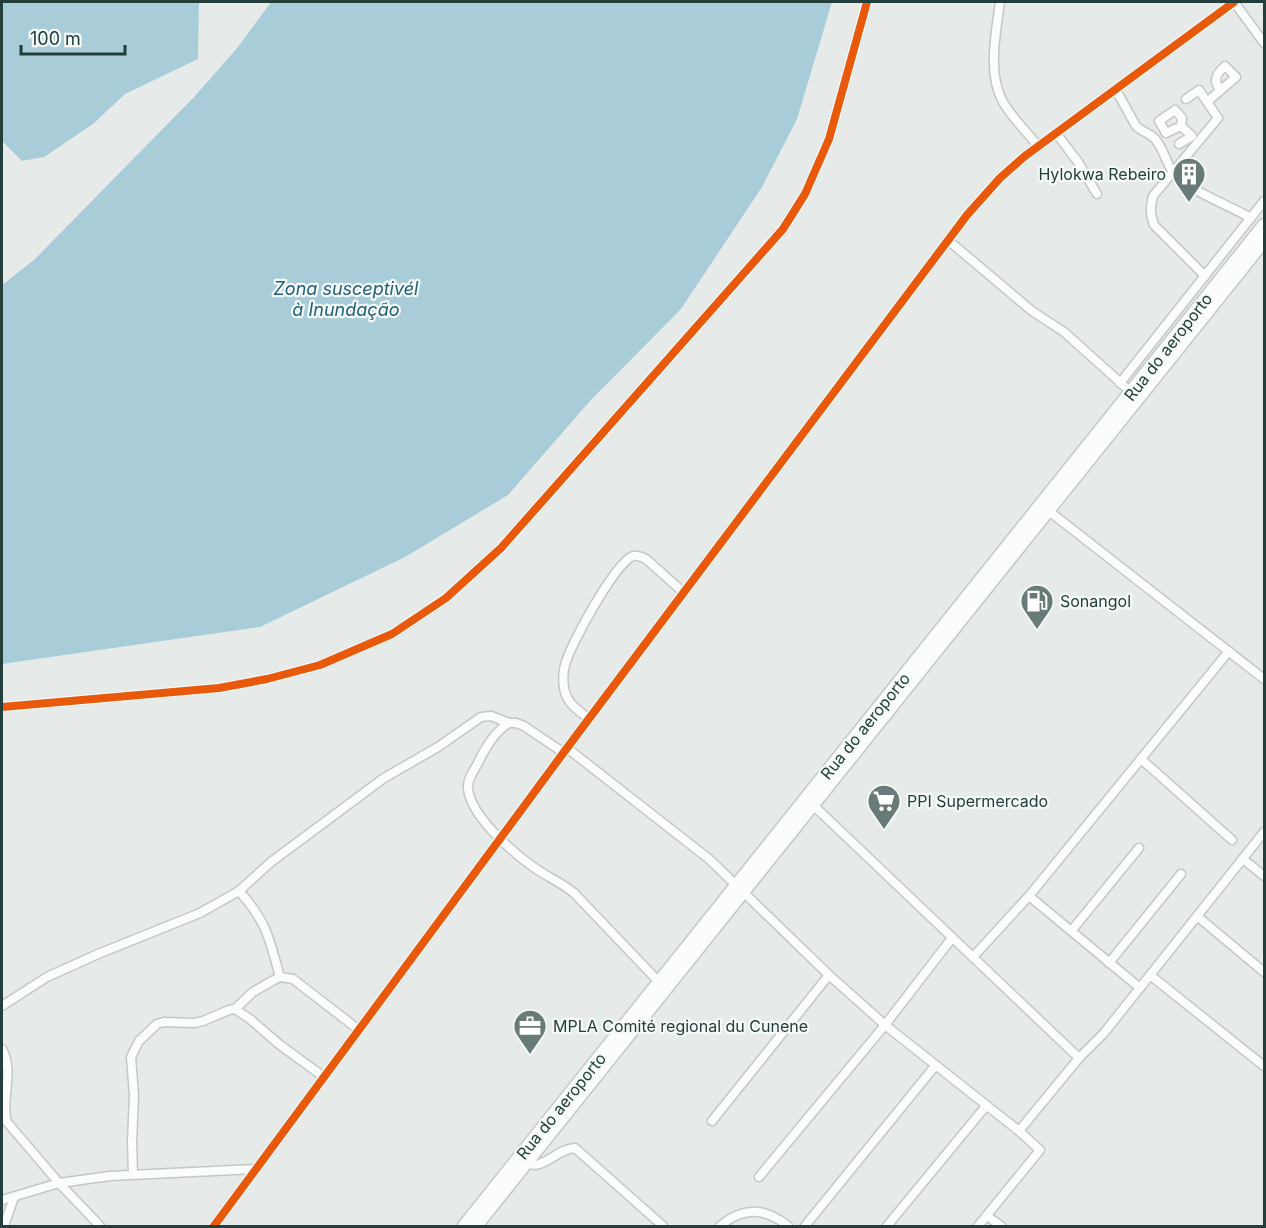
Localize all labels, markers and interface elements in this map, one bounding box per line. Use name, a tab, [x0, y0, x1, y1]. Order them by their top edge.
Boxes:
scale bar	[21, 18, 124, 56]
text: 100 m	[30, 28, 81, 49]
building icon: Hylokwa Rebeiro	[1171, 156, 1207, 203]
place label: Hylokwa Rebeiro	[1038, 164, 1166, 184]
water label: Zona susceptivél à Inundação	[274, 278, 419, 320]
street label: Rua do aeroporto	[1120, 289, 1216, 405]
fuel station icon: Sonangol	[1019, 583, 1055, 630]
place label: Sonangol	[1060, 591, 1131, 611]
street label: Rua do aeroporto	[816, 669, 914, 783]
supermarket icon: PPI Supermercado	[866, 783, 902, 830]
place label: PPI Supermercado	[907, 791, 1048, 811]
office icon: MPLA Comité regional du Cunene	[512, 1008, 548, 1055]
place label: MPLA Comité regional du Cunene	[553, 1016, 808, 1036]
street label: Rua do aeroporto	[512, 1049, 610, 1163]

